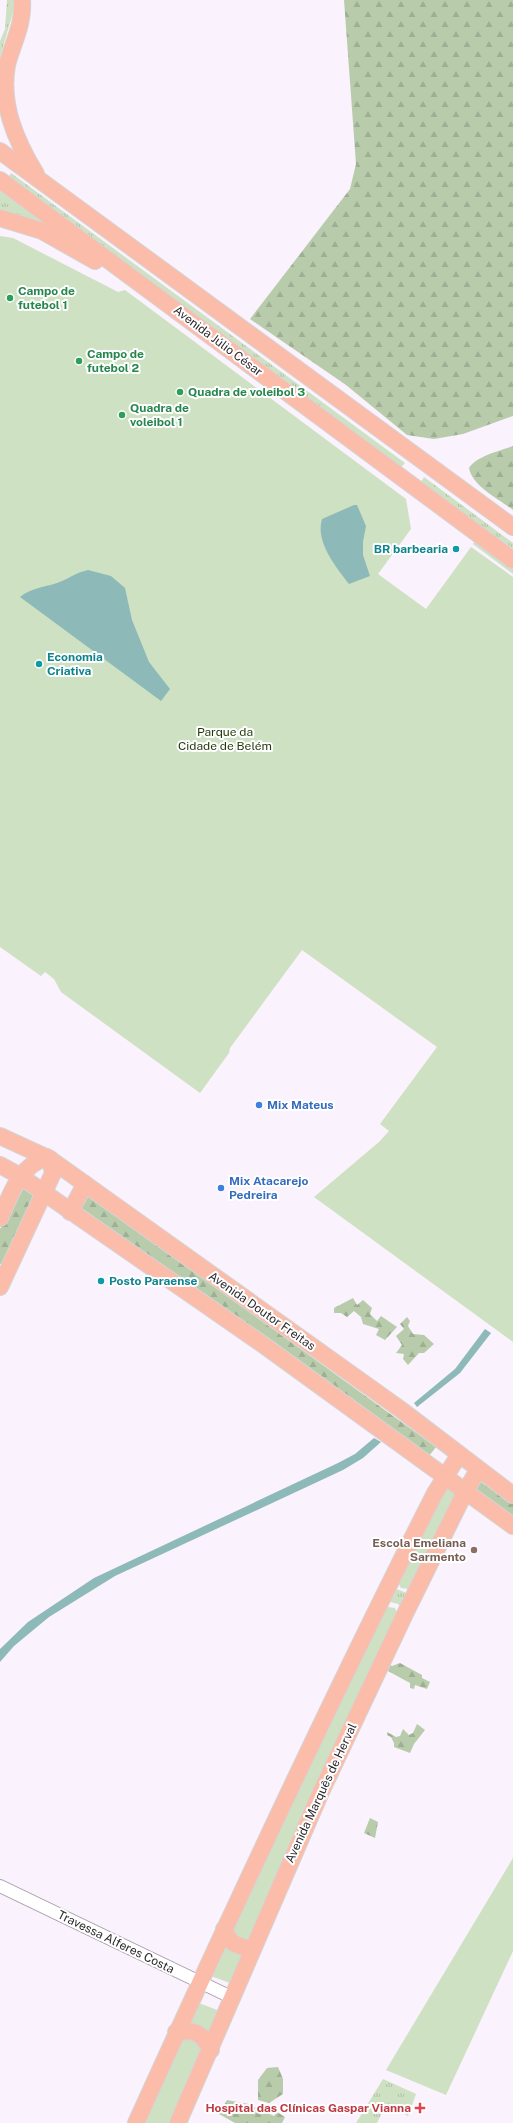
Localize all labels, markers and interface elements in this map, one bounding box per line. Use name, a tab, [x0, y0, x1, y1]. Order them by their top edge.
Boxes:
place label: Campo de futebol 1	[18, 284, 75, 312]
marker: Campo de futebol 1	[5, 293, 15, 303]
street label: Avenida Júlio César	[171, 303, 265, 379]
place label: Campo de futebol 2	[87, 347, 144, 375]
marker: Campo de futebol 2	[74, 356, 84, 366]
place label: Quadra de voleibol 3	[188, 385, 305, 399]
marker: Quadra de voleibol 3	[175, 387, 185, 397]
place label: Quadra de voleibol 1	[130, 401, 189, 429]
marker: Quadra de voleibol 1	[117, 410, 127, 420]
place label: BR barbearia	[374, 542, 448, 556]
marker: BR barbearia	[451, 544, 461, 554]
place label: Economia Criativa	[47, 650, 103, 678]
marker: Economia Criativa	[34, 659, 44, 669]
park label: Parque da Cidade de Belém	[178, 725, 272, 753]
place label: Mix Mateus	[267, 1098, 334, 1112]
marker: Mix Mateus	[254, 1100, 264, 1110]
place label: Mix Atacarejo Pedreira	[229, 1174, 309, 1202]
marker: Mix Atacarejo Pedreira	[216, 1183, 226, 1193]
street label: Avenida Doutor Freitas	[206, 1269, 318, 1353]
place label: Posto Paraense	[109, 1274, 198, 1288]
marker: Posto Paraense	[96, 1276, 106, 1286]
place label: Escola Emeliana Sarmento	[372, 1536, 466, 1564]
marker: Escola Emeliana Sarmento	[469, 1545, 479, 1555]
street label: Avenida Marquês de Herval	[282, 1721, 360, 1865]
street label: Travessa Alferes Costa	[55, 1908, 177, 1976]
place label: Hospital das Clínicas Gaspar Vianna	[206, 2101, 411, 2115]
marker: Hospital das Clínicas Gaspar Vianna	[414, 2102, 426, 2114]

